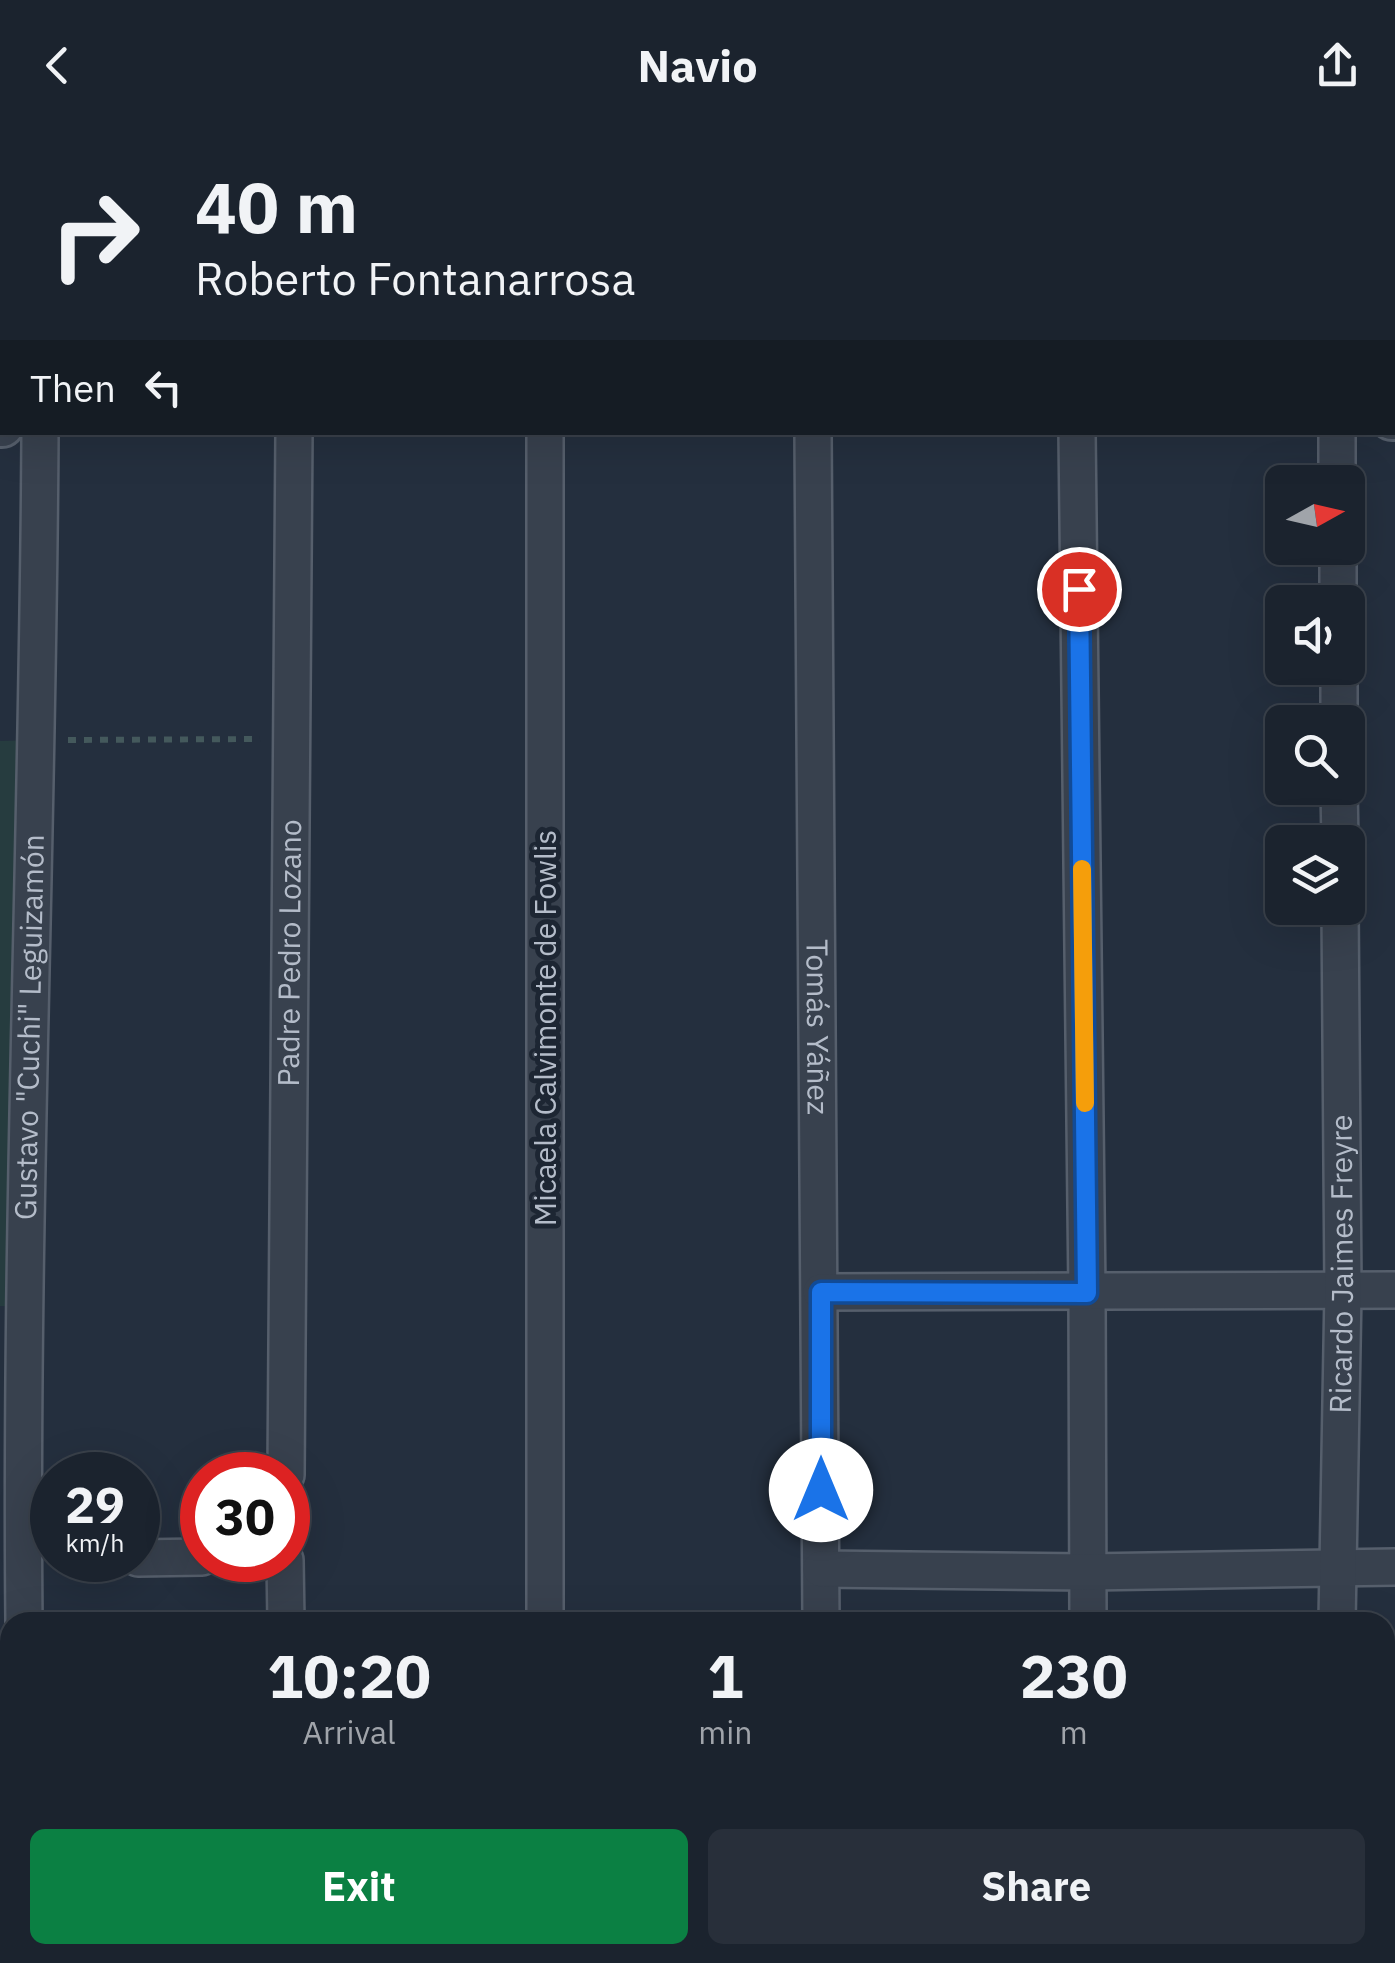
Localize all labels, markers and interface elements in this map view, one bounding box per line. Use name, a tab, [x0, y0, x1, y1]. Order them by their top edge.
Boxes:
text: Navio	[637, 36, 758, 94]
icon: back	[30, 38, 85, 93]
icon: share	[1310, 38, 1365, 93]
text: 40 m	[195, 161, 358, 252]
icon: right	[30, 170, 160, 300]
text: Roberto Fontanarrosa	[195, 249, 635, 307]
icon: left	[136, 360, 191, 415]
text: Then	[30, 363, 116, 412]
north arrow	[1265, 465, 1365, 565]
map controls	[1265, 465, 1365, 925]
pin	[1037, 547, 1122, 632]
icon: arrive	[1052, 562, 1107, 617]
button: sound	[1265, 585, 1365, 685]
button: search	[1265, 705, 1365, 805]
street label: Padre Pedro Lozano	[268, 819, 309, 1087]
button: layers	[1265, 825, 1365, 925]
street label: Micaela Calvimonte de Fowlis	[525, 830, 564, 1226]
street label: Gustavo "Cuchi" Leguizamón	[5, 834, 52, 1220]
street label: Tomás Yáñez	[798, 939, 839, 1115]
street label: Ricardo Jaimes Freyre	[1320, 1114, 1361, 1414]
position arrow	[769, 1438, 873, 1542]
speed limit sign: 30	[180, 1452, 310, 1582]
text: 29	[65, 1472, 125, 1537]
text: km/h	[66, 1526, 124, 1559]
text: 10:20	[267, 1636, 431, 1715]
text: 1	[707, 1636, 743, 1715]
text: 230	[1020, 1636, 1128, 1715]
text: Arrival	[303, 1711, 396, 1753]
text: min	[698, 1711, 752, 1753]
text: m	[1060, 1711, 1088, 1753]
button: Exit	[30, 1829, 688, 1944]
button: Share	[708, 1829, 1365, 1944]

